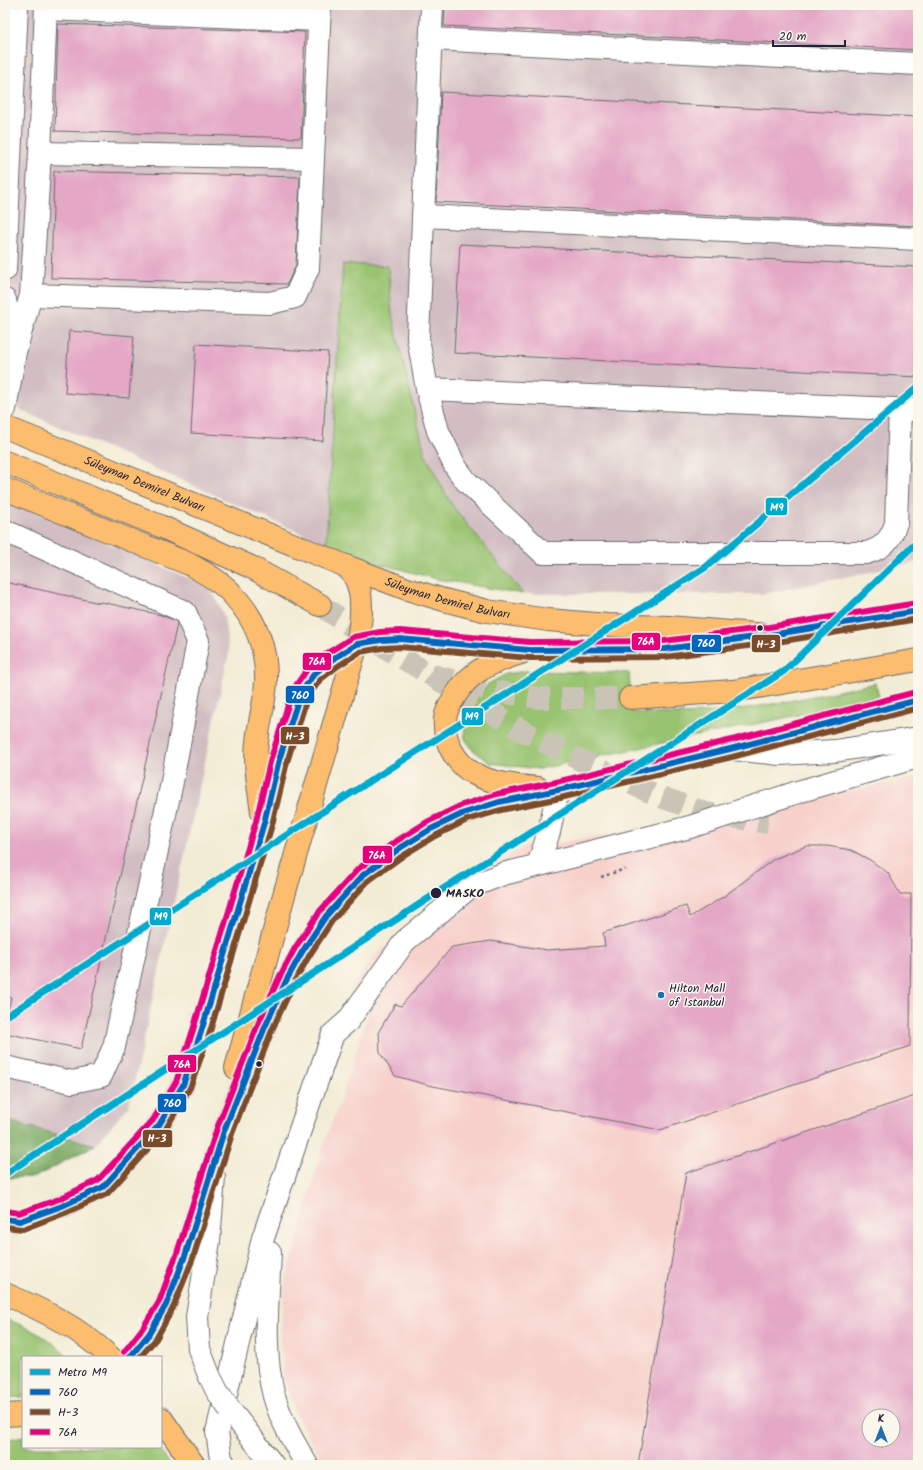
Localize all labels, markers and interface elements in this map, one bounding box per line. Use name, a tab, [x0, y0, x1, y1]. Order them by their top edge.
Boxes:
scale bar	[773, 22, 845, 48]
text: 20 m	[779, 27, 807, 46]
street label: Süleyman Demirel Bulvarı	[81, 451, 208, 517]
line badge: M9	[765, 497, 788, 516]
text: M9	[770, 499, 784, 517]
street label: Süleyman Demirel Bulvarı	[382, 572, 511, 624]
unlabelled marker	[755, 623, 765, 633]
line badge: 76A	[631, 632, 661, 651]
text: 76A	[637, 633, 655, 651]
line badge: 76O	[691, 634, 722, 653]
line badge: H-3	[751, 634, 781, 653]
text: 76O	[697, 635, 715, 653]
text: H-3	[756, 636, 776, 654]
line badge: 76A	[302, 652, 332, 671]
text: 76A	[308, 653, 326, 671]
line badge: 76O	[285, 685, 315, 704]
text: 76O	[291, 687, 309, 705]
line badge: M9	[461, 707, 484, 726]
text: M9	[465, 708, 479, 726]
line badge: H-3	[280, 726, 310, 745]
text: H-3	[285, 728, 305, 746]
line badge: 76A	[362, 845, 393, 864]
text: 76A	[368, 847, 386, 865]
place label: MASKO	[446, 884, 484, 903]
marker: MASKO	[429, 886, 443, 900]
line badge: M9	[149, 907, 172, 926]
text: M9	[154, 908, 168, 926]
place label: Hilton Mall of Istanbul	[669, 979, 725, 1012]
marker: Hilton Mall of Istanbul	[656, 990, 666, 1000]
line badge: 76A	[167, 1054, 197, 1073]
text: 76A	[173, 1056, 191, 1074]
unlabelled marker	[254, 1059, 264, 1069]
line badge: 76O	[157, 1093, 187, 1113]
text: 76O	[163, 1095, 181, 1113]
line badge: H-3	[142, 1129, 173, 1148]
text: H-3	[147, 1130, 167, 1148]
legend	[22, 1356, 162, 1448]
text: Metro M9	[58, 1363, 107, 1382]
text: 76O	[58, 1383, 78, 1402]
text: H-3	[58, 1403, 79, 1422]
north arrow	[861, 1408, 901, 1448]
text: K	[878, 1410, 885, 1428]
text: 76A	[58, 1423, 78, 1442]

